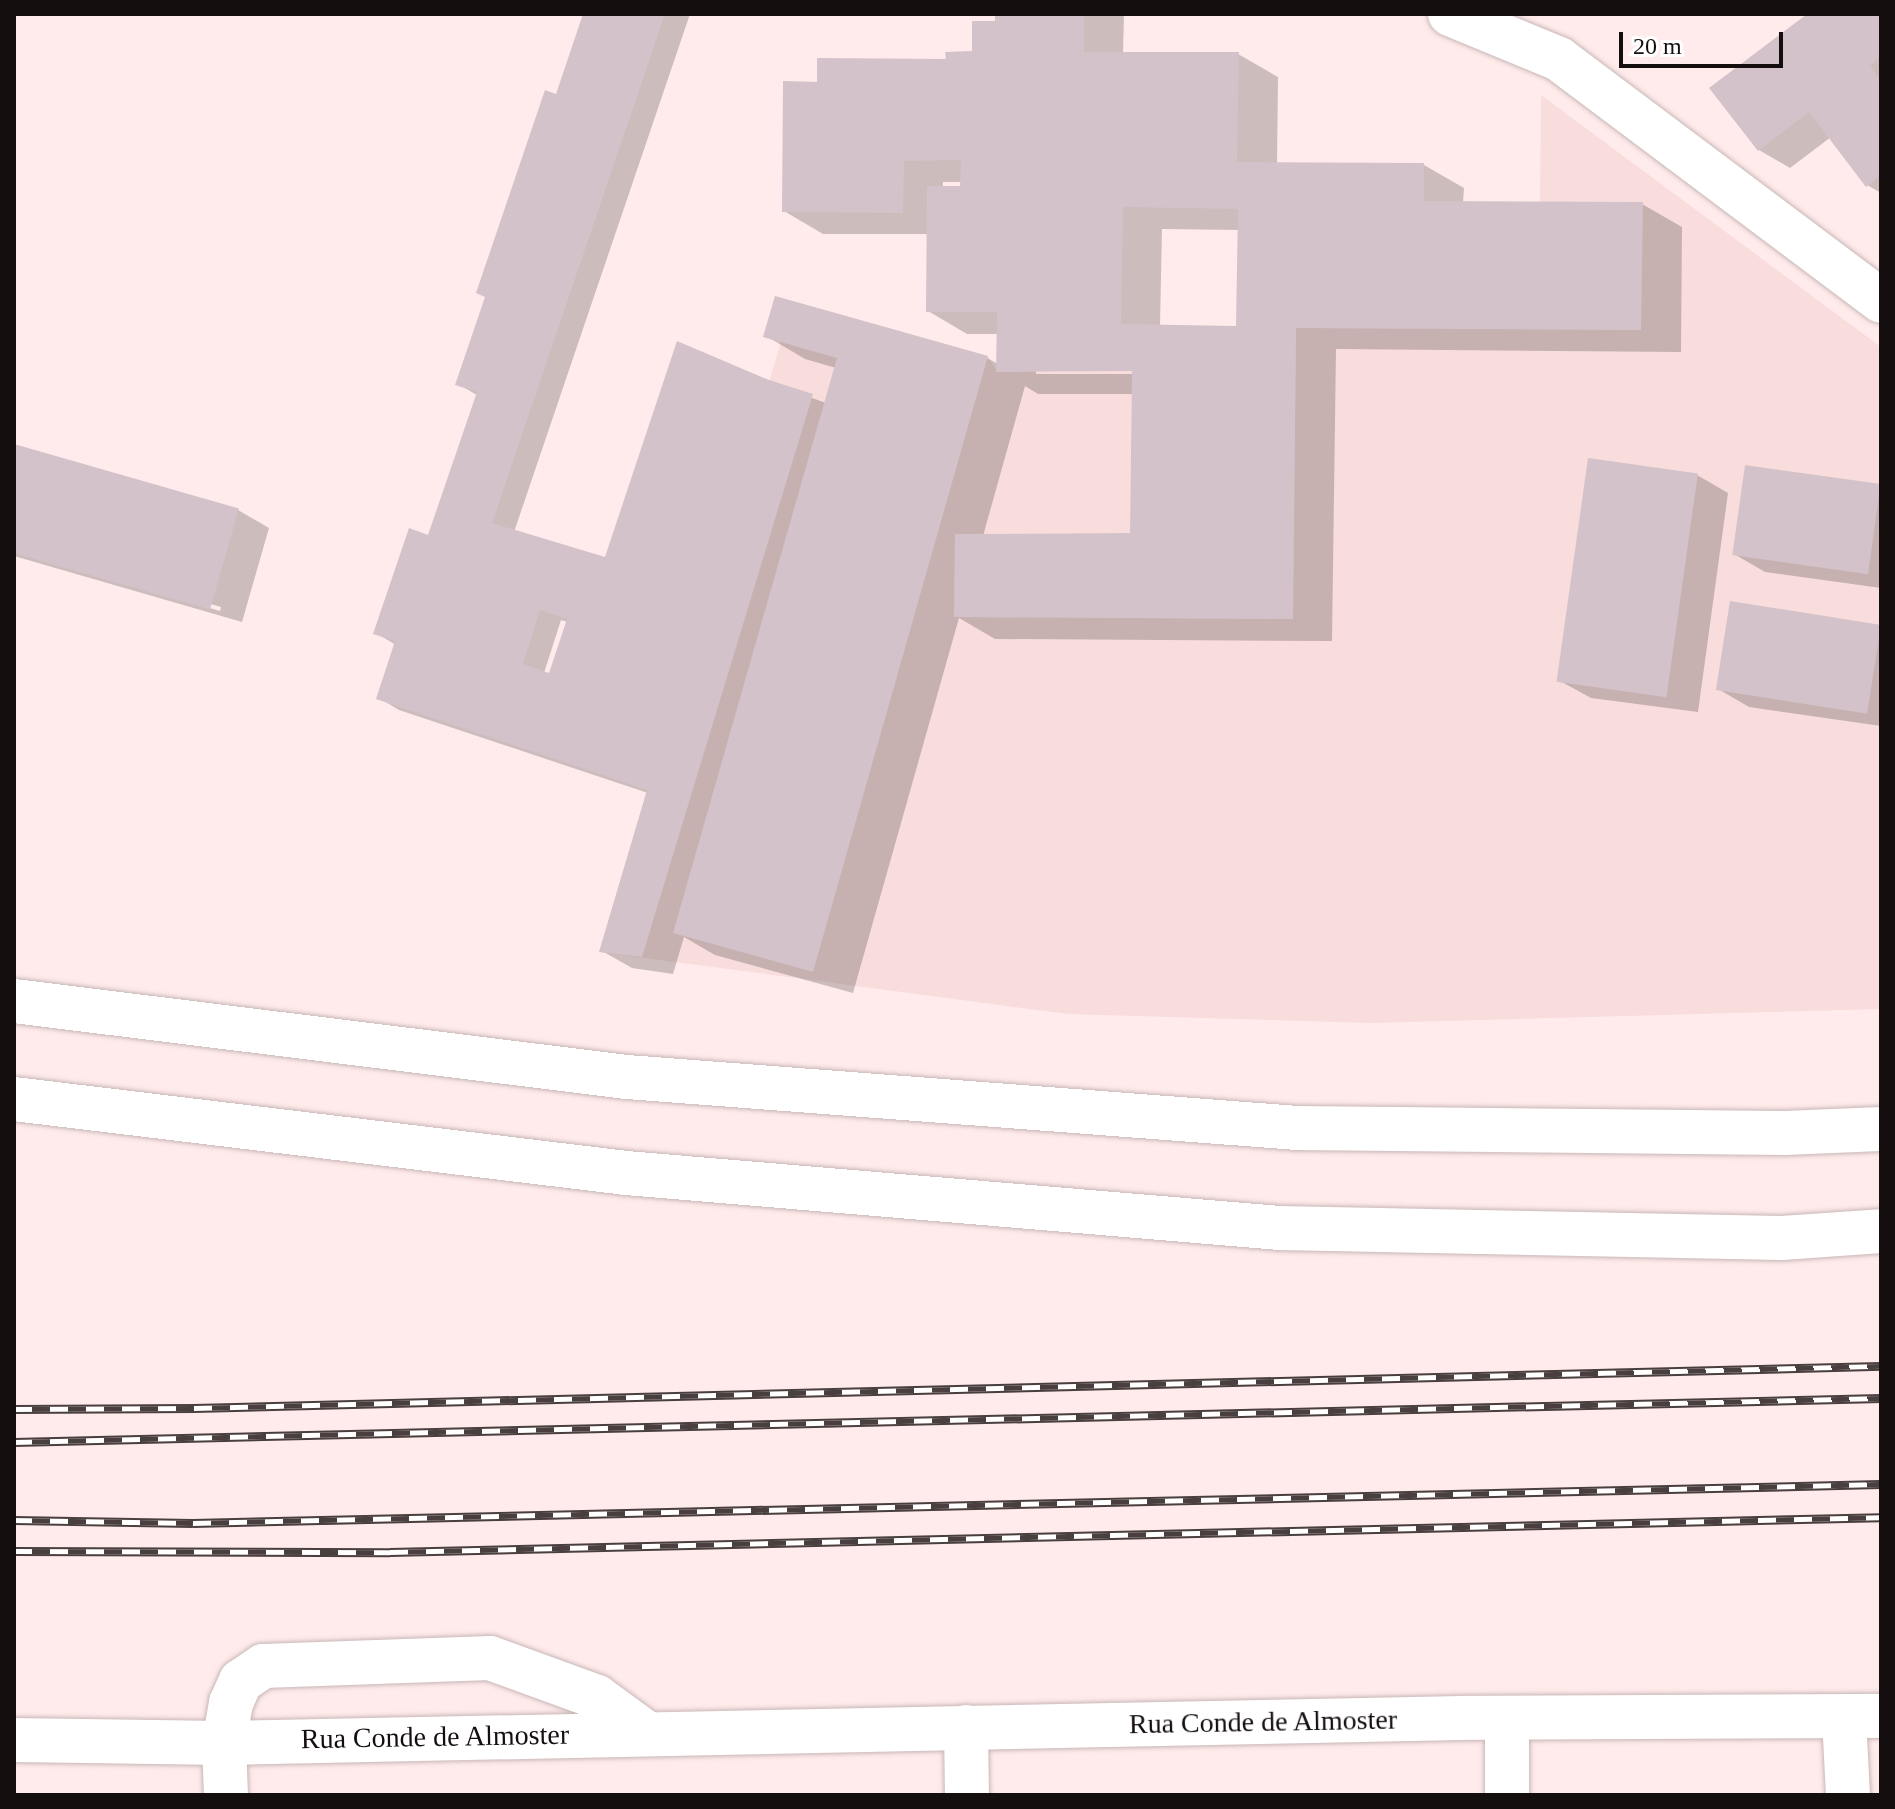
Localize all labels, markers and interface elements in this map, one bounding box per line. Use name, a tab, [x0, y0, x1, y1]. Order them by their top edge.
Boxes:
scale bar	[1623, 16, 1787, 66]
text: 20 m	[1633, 33, 1682, 59]
street label: Rua Conde de Almoster	[1128, 1703, 1398, 1741]
street label: Rua Conde de Almoster	[300, 1718, 570, 1756]

